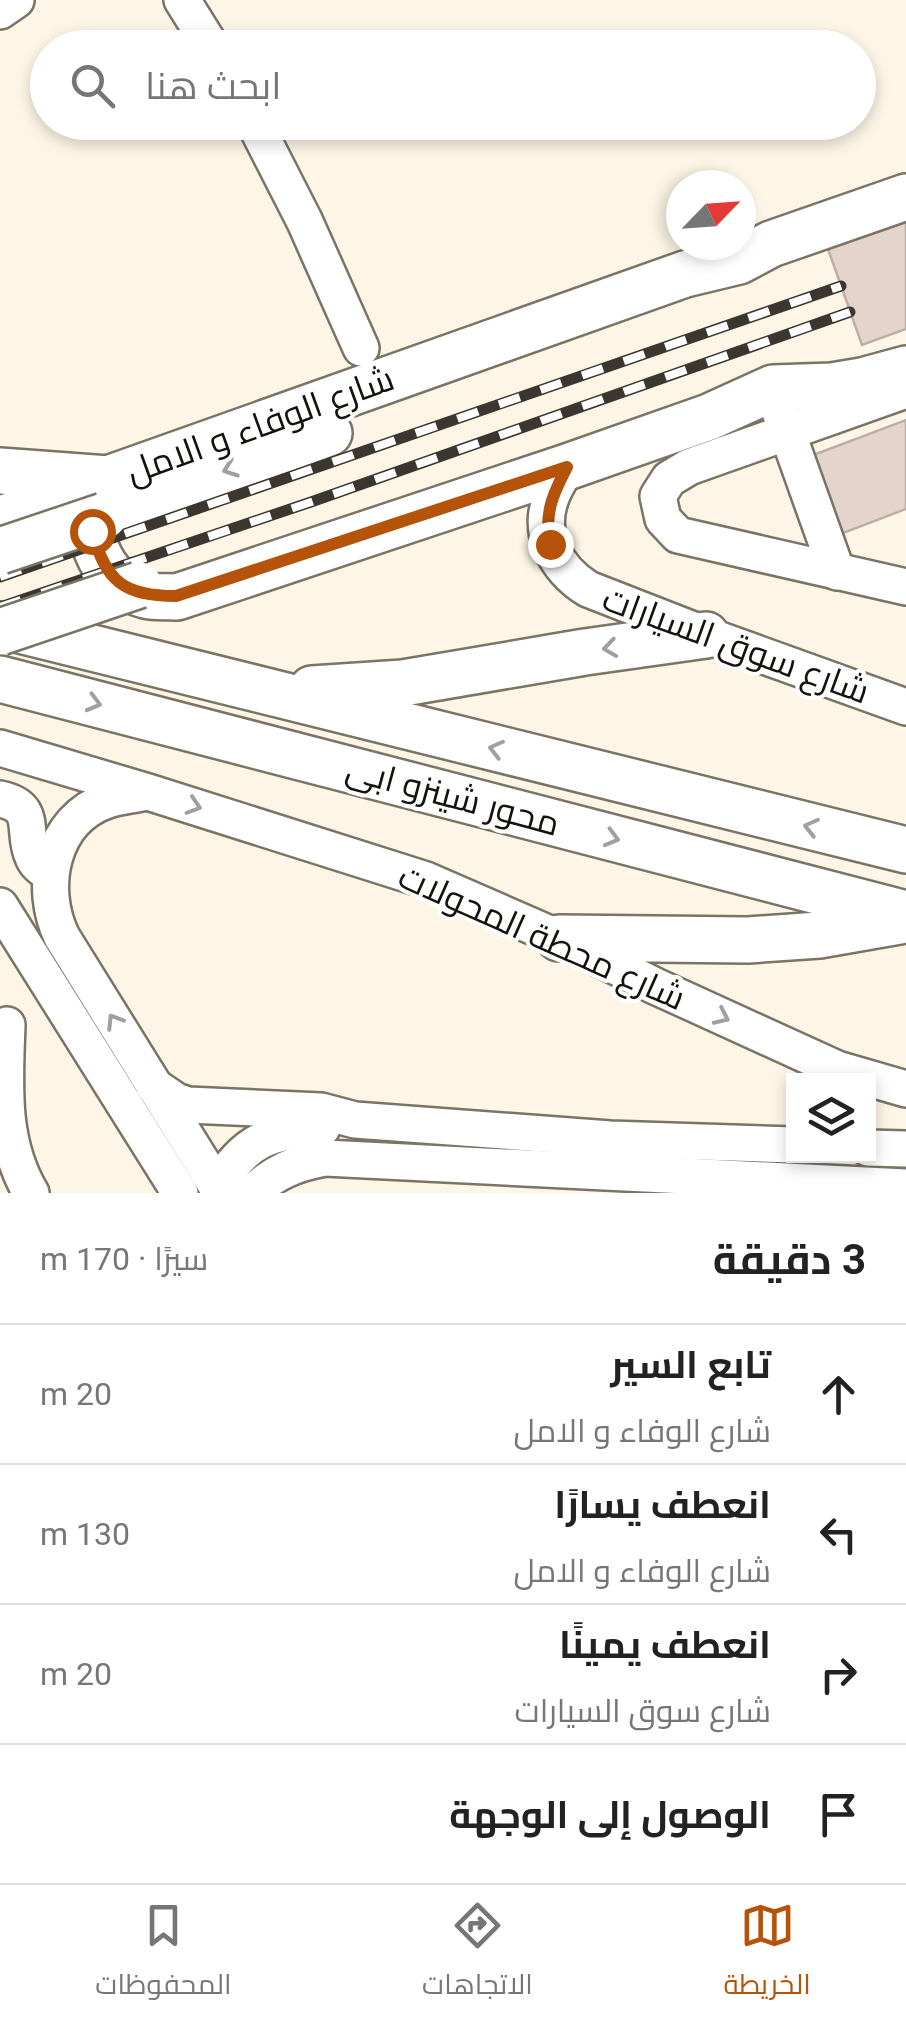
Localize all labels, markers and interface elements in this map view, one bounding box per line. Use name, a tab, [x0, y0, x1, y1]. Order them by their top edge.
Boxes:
search box	[30, 30, 876, 140]
icon: search	[65, 58, 120, 113]
text: ابحث هنا	[145, 64, 281, 108]
north arrow	[666, 170, 756, 260]
street label: شارع الوفاء و الامل	[121, 358, 400, 495]
one-way arrow	[223, 457, 240, 478]
route start	[70, 509, 116, 555]
route end	[528, 522, 574, 568]
street label: شارع سوق السيارات	[596, 578, 875, 715]
one-way arrow	[601, 637, 618, 658]
one-way arrow	[85, 692, 102, 713]
one-way arrow	[488, 739, 505, 760]
street label: محور شينزو ابى	[342, 748, 564, 845]
one-way arrow	[184, 795, 201, 815]
one-way arrow	[803, 818, 820, 839]
one-way arrow	[603, 826, 620, 847]
street label: شارع محطة المحولات	[391, 856, 691, 1021]
one-way arrow	[712, 1005, 730, 1025]
one-way arrow	[107, 1014, 126, 1032]
map controls	[786, 1073, 876, 1163]
button: layers	[786, 1073, 876, 1163]
text: 3 دقيقة	[713, 1235, 866, 1284]
text: سيرًا · 170 m	[40, 1240, 208, 1278]
text: تابع السير	[610, 1343, 771, 1387]
icon: ahead	[811, 1367, 866, 1422]
text: 20 m	[40, 1375, 112, 1413]
text: شارع الوفاء و الامل	[513, 1412, 771, 1450]
text: انعطف يسارًا	[554, 1483, 771, 1527]
icon: left	[811, 1507, 866, 1562]
text: 130 m	[40, 1515, 130, 1553]
text: شارع الوفاء و الامل	[513, 1552, 771, 1590]
text: انعطف يمينًا	[559, 1623, 771, 1667]
icon: right	[811, 1647, 866, 1702]
text: 20 m	[40, 1655, 112, 1693]
text: شارع سوق السيارات	[514, 1692, 771, 1730]
icon: arrive	[811, 1787, 866, 1842]
text: الوصول إلى الوجهة	[449, 1793, 771, 1837]
tab: المحفوظات	[95, 1898, 232, 2010]
tab: الاتجاهات	[422, 1898, 533, 2010]
tab: الخريطة	[723, 1898, 811, 2010]

